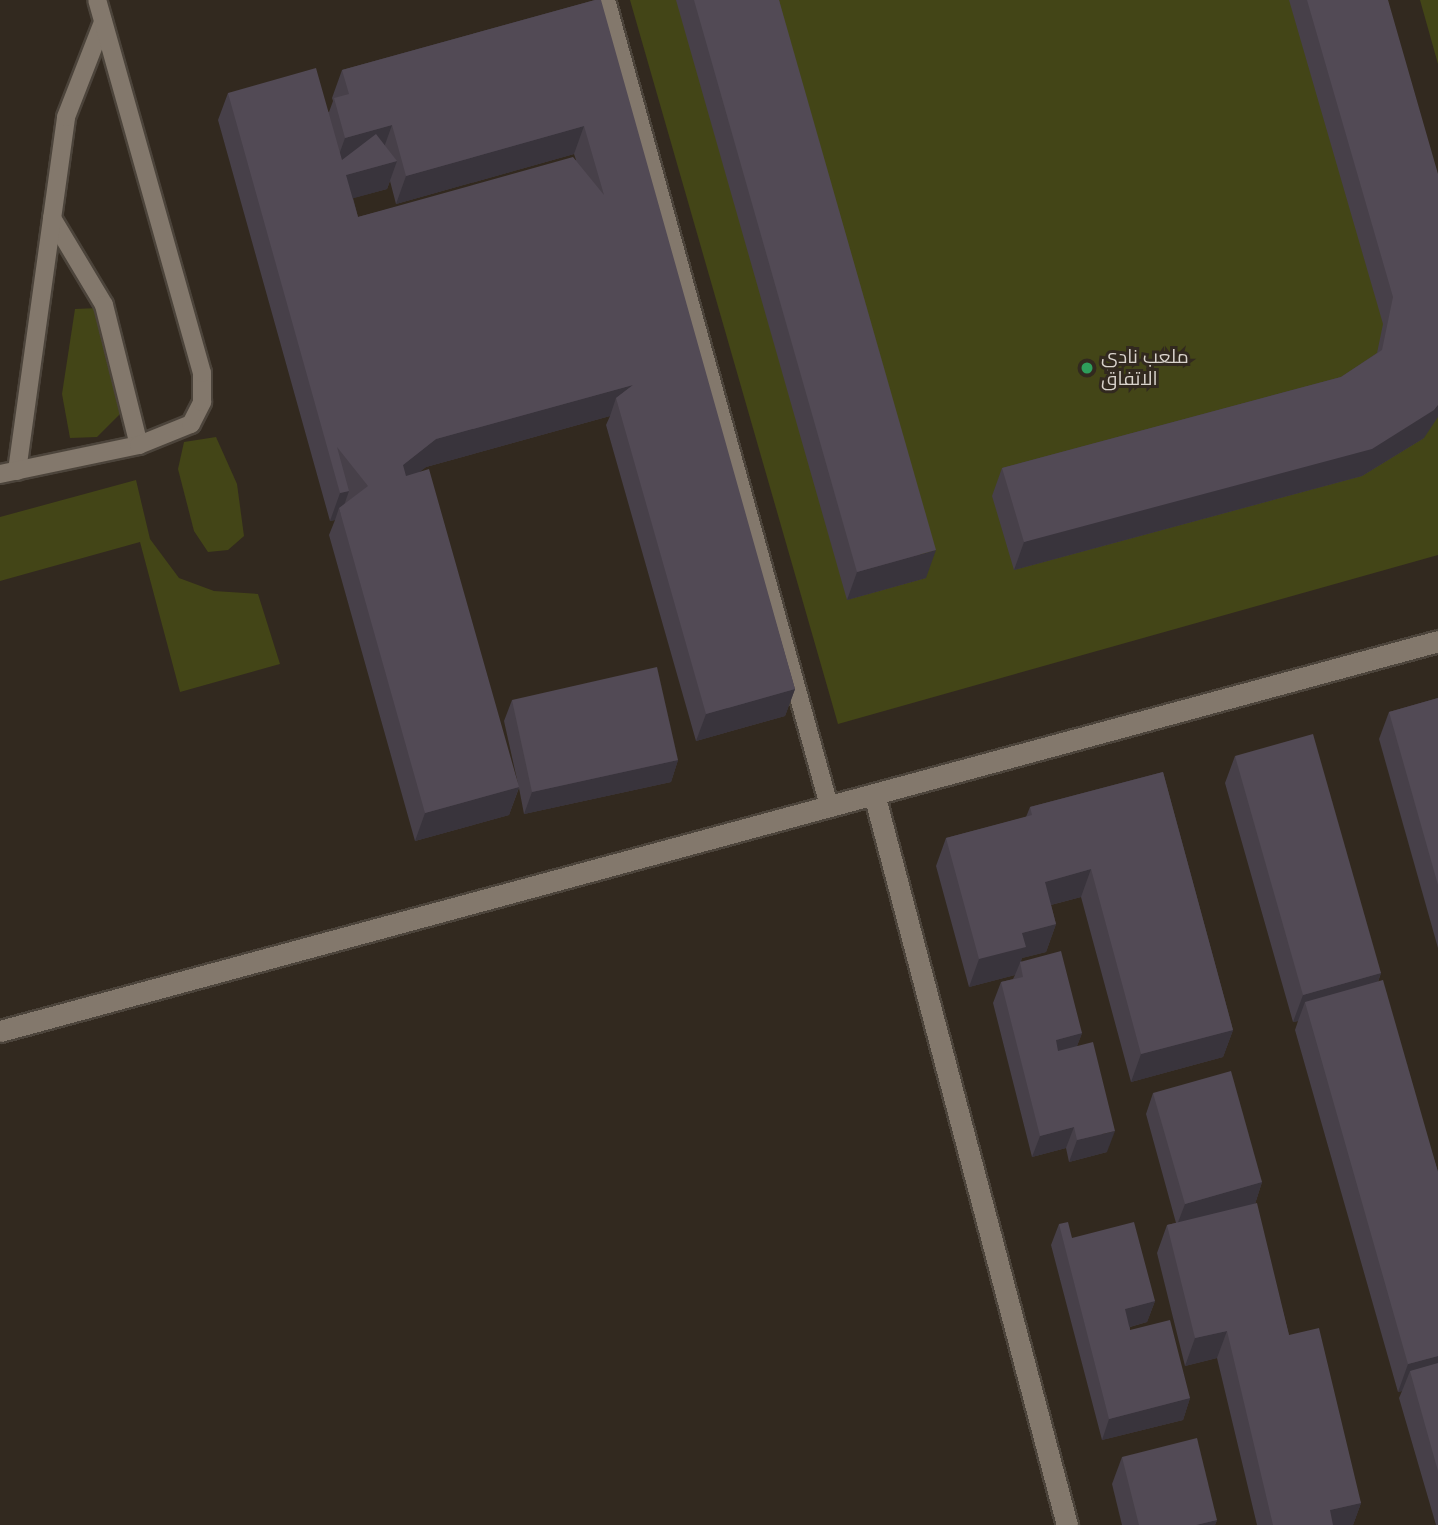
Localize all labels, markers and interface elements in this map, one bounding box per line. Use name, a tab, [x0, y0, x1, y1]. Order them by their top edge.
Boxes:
place label: ملعب نادي الاتفاق	[1101, 346, 1189, 390]
marker: ملعب نادي الاتفاق	[1079, 360, 1095, 376]

